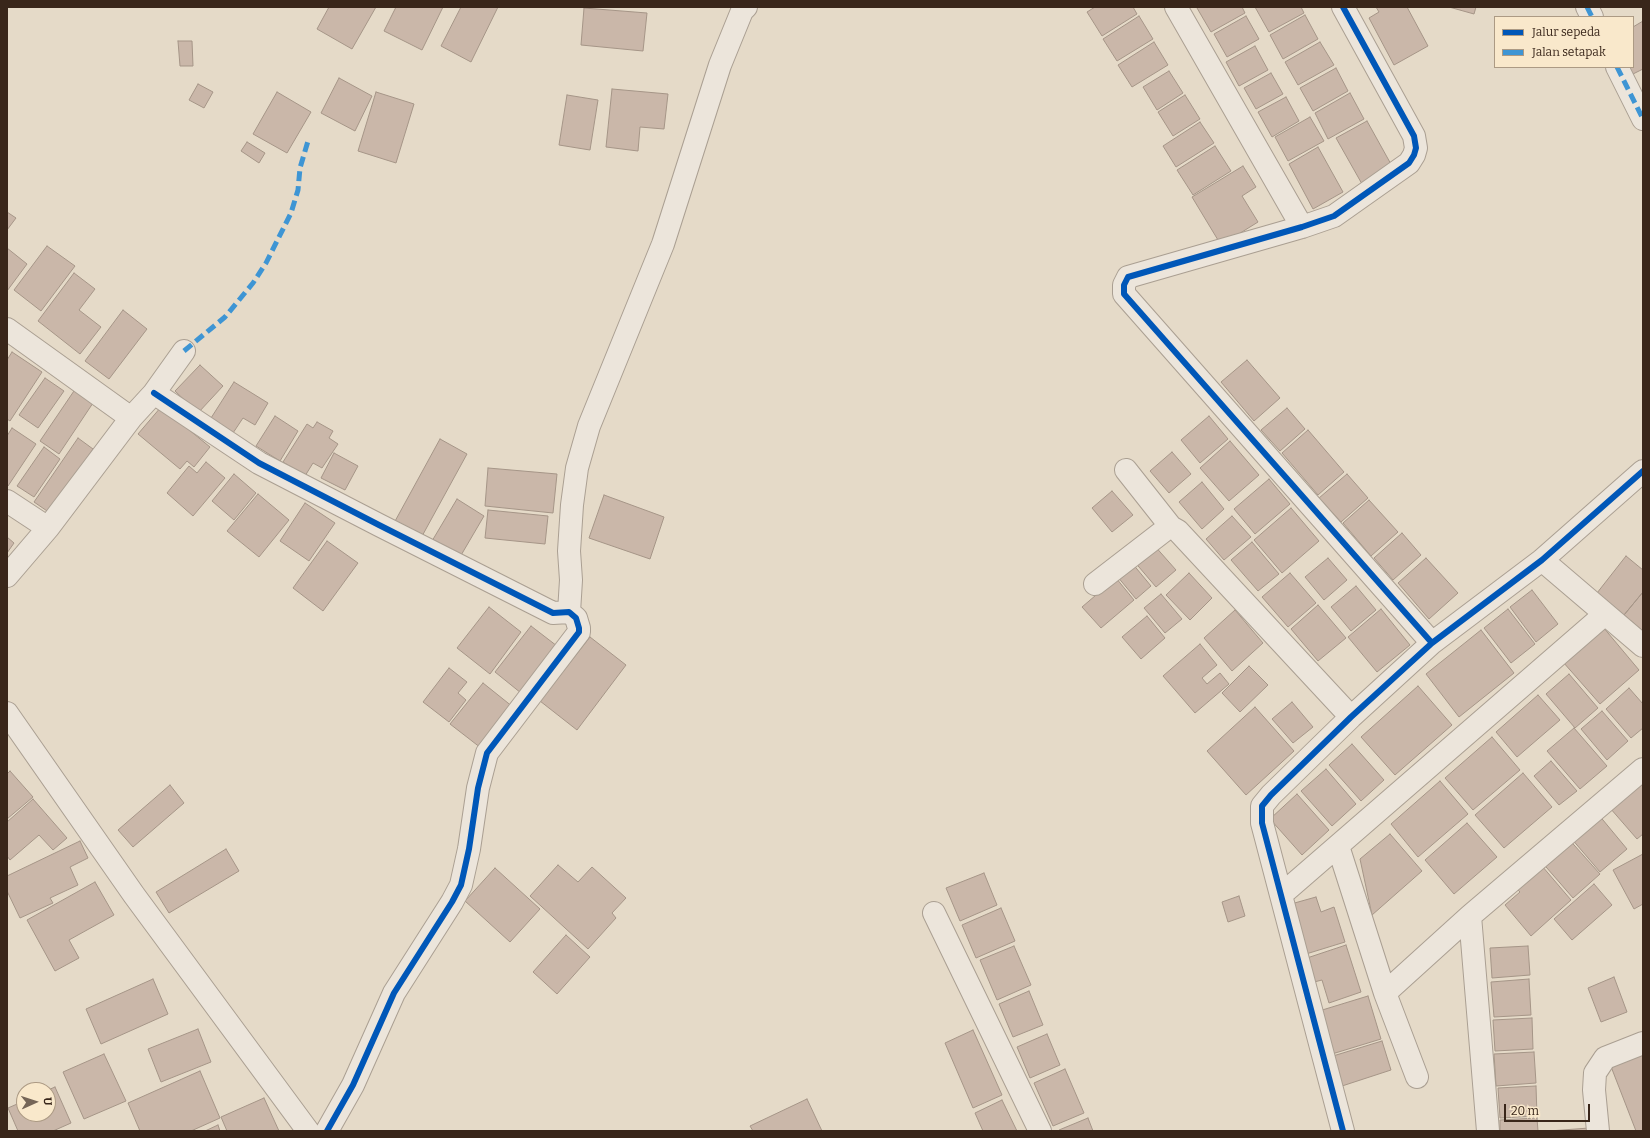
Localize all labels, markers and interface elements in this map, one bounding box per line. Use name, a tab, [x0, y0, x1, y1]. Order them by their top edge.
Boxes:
legend	[1494, 16, 1634, 68]
text: Jalur sepeda	[1532, 25, 1600, 39]
text: Jalan setapak	[1532, 45, 1606, 59]
north arrow	[16, 1082, 56, 1122]
scale bar	[1506, 1096, 1592, 1122]
text: U	[41, 1097, 54, 1106]
text: 20 m	[1511, 1104, 1539, 1118]

